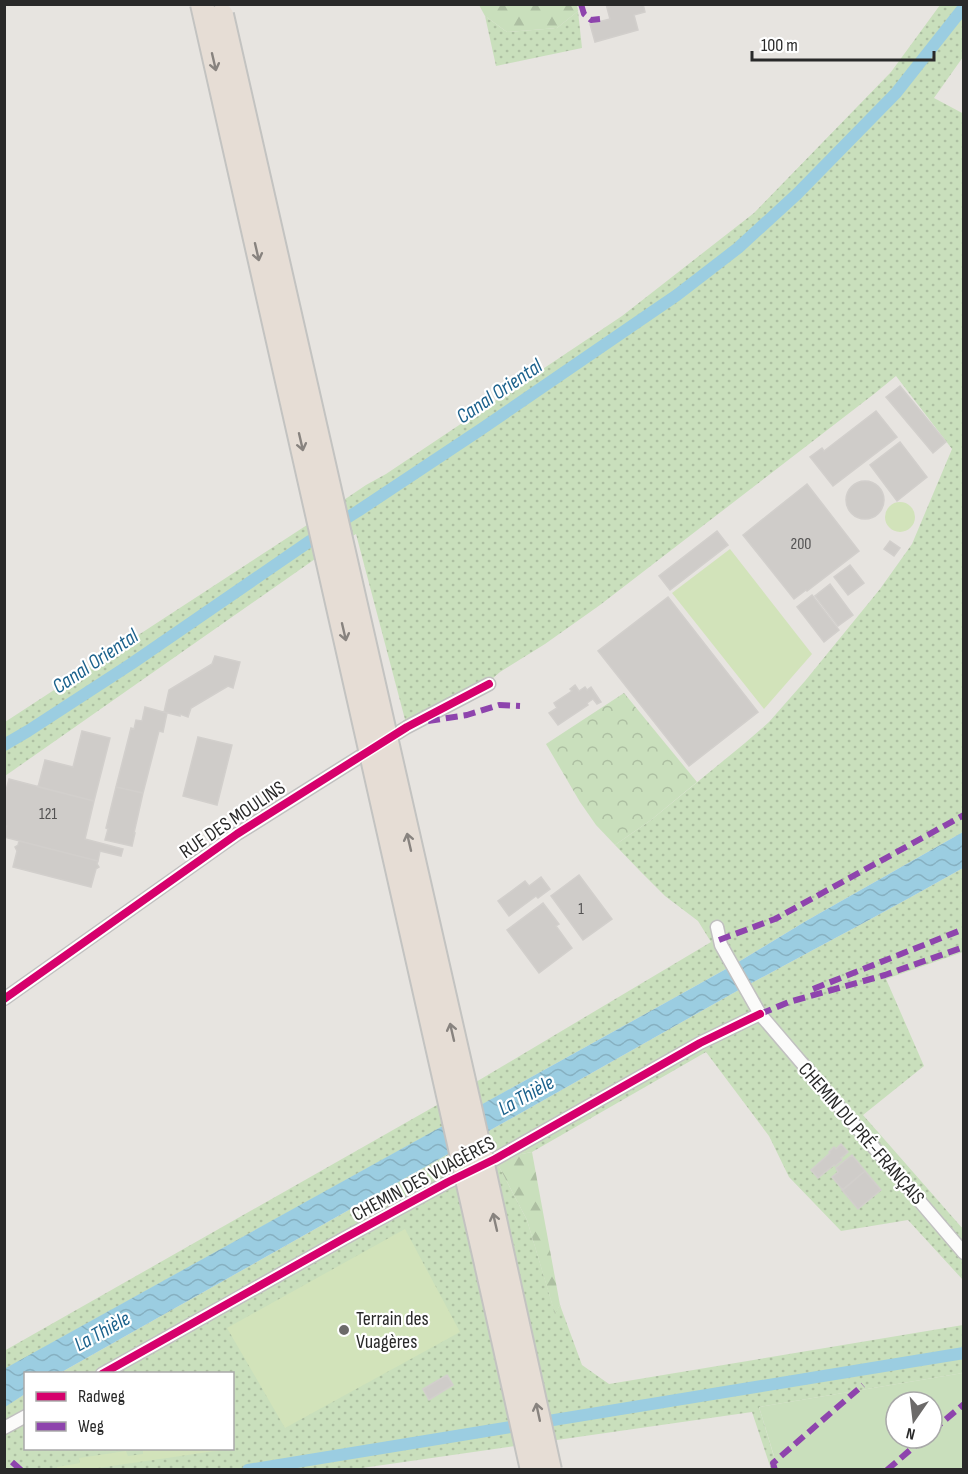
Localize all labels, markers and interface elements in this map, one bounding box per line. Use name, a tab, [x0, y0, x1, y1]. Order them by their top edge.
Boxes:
scale bar	[752, 24, 934, 62]
text: 100 m	[761, 35, 798, 56]
one-way arrow	[209, 52, 221, 71]
one-way arrow	[252, 242, 264, 261]
water label: Canal Oriental	[452, 353, 548, 429]
one-way arrow	[295, 432, 307, 451]
house number: 200	[791, 535, 811, 554]
one-way arrow	[338, 622, 350, 641]
water label: Canal Oriental	[48, 623, 144, 699]
street label: RUE DES MOULINS	[175, 776, 290, 864]
house number: 121	[39, 805, 57, 824]
one-way arrow	[403, 832, 415, 851]
house number: 1	[578, 900, 584, 919]
one-way arrow	[446, 1022, 458, 1041]
street label: CHEMIN DU PRÉ-FRANÇAIS	[793, 1058, 929, 1210]
water label: La Thièle	[494, 1070, 559, 1121]
street label: CHEMIN DES VUAGÈRES	[348, 1131, 499, 1227]
one-way arrow	[489, 1213, 501, 1232]
water label: La Thièle	[70, 1306, 135, 1357]
place label: Terrain des Vuagères	[356, 1307, 429, 1354]
marker: Terrain des Vuagères	[337, 1323, 351, 1337]
legend	[24, 1372, 234, 1450]
text: Radweg	[78, 1386, 125, 1407]
north arrow	[884, 1390, 944, 1450]
one-way arrow	[531, 1403, 543, 1422]
text: Weg	[78, 1416, 104, 1437]
text: N	[904, 1423, 917, 1443]

